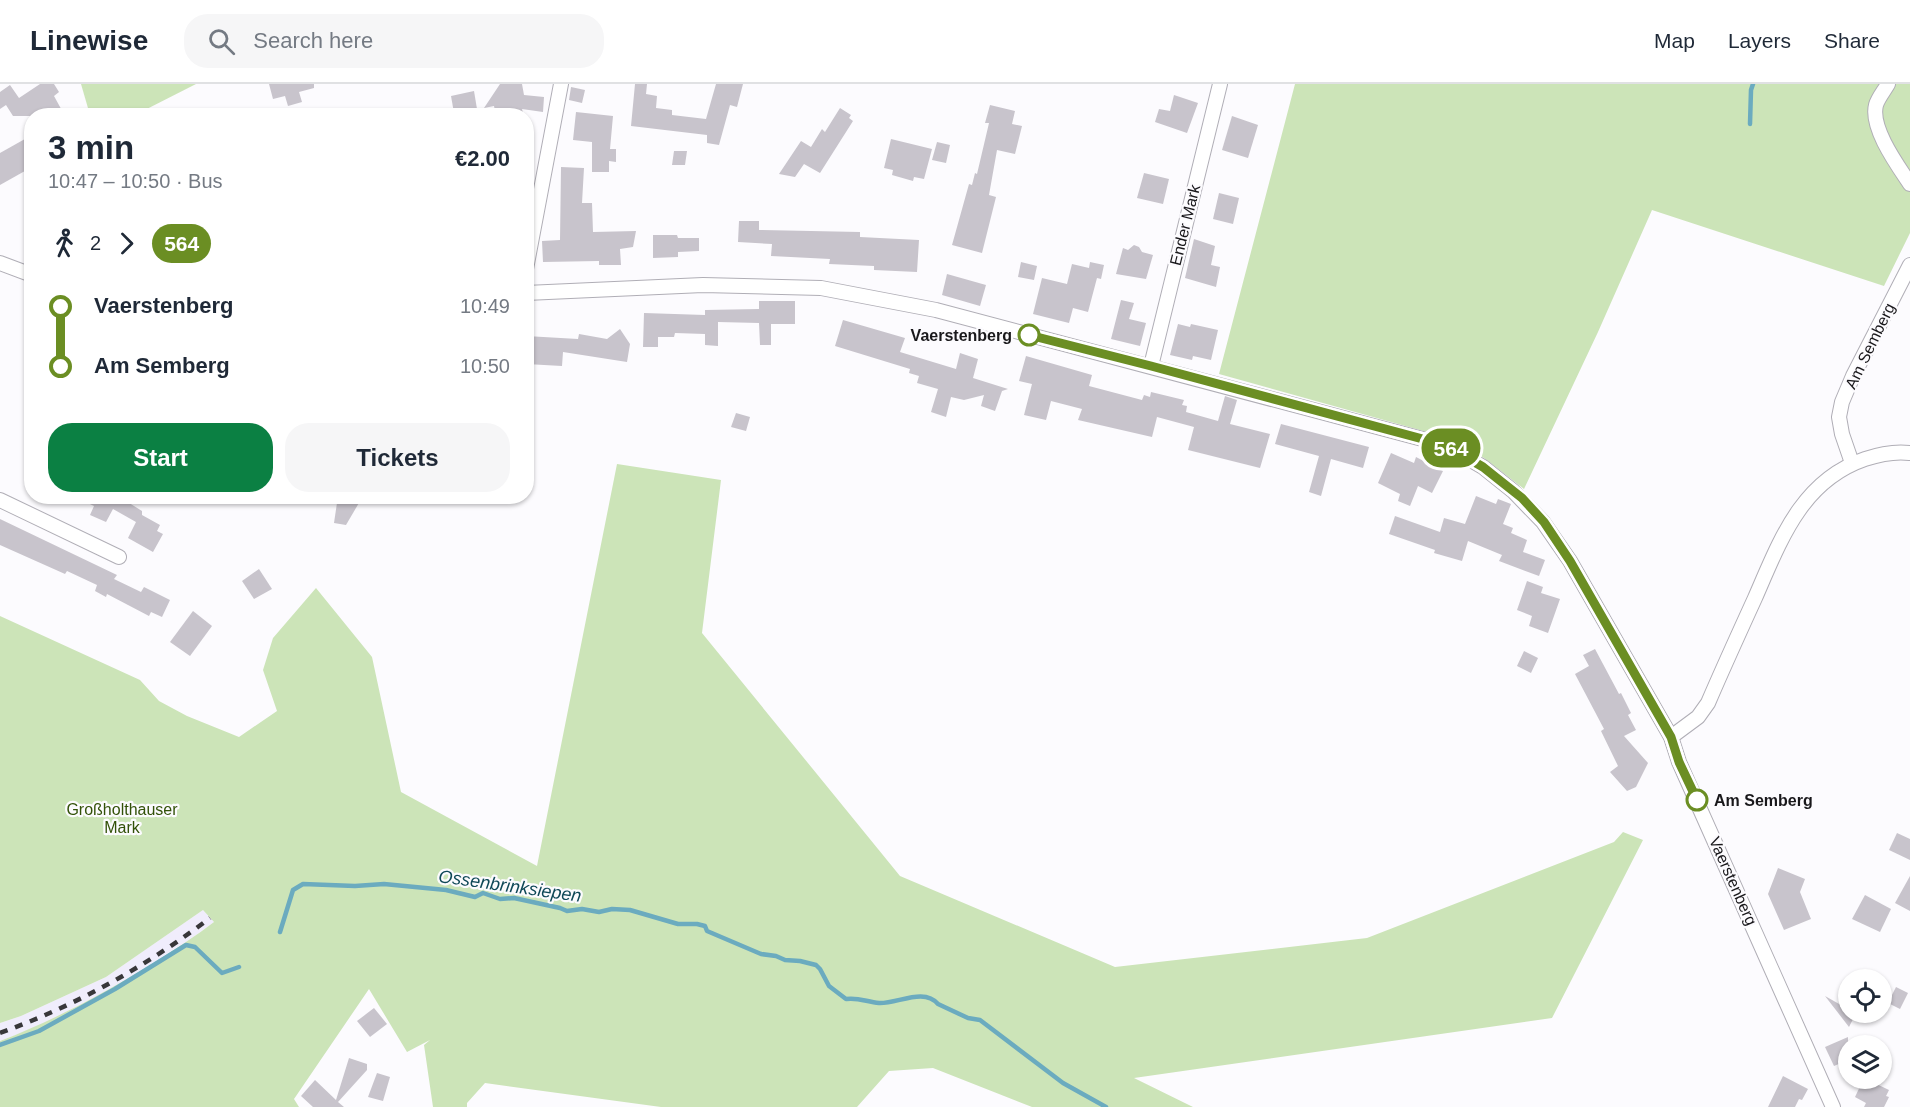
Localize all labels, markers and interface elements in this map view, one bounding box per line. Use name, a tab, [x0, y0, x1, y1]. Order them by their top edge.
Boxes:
search box	[184, 14, 604, 68]
text: Linewise	[30, 25, 148, 56]
icon: search	[205, 25, 238, 58]
text: Search here	[253, 28, 373, 53]
text: Map	[1654, 29, 1695, 52]
text: Layers	[1728, 29, 1791, 52]
text: Share	[1824, 29, 1880, 52]
text: 3 min	[48, 129, 134, 166]
text: €2.00	[455, 146, 510, 171]
text: 10:47 – 10:50 · Bus	[48, 170, 223, 192]
street label: Ender Mark	[1167, 182, 1203, 267]
icon: walk	[48, 227, 81, 260]
icon: forward	[110, 227, 143, 260]
text: 2	[90, 232, 101, 254]
text: 564	[164, 232, 199, 255]
text: Vaerstenberg	[94, 293, 233, 318]
text: 10:49	[460, 295, 510, 317]
street label: Am Semberg	[1842, 300, 1898, 392]
marker: Vaerstenberg	[1018, 324, 1040, 346]
place label: Vaerstenberg	[911, 327, 1012, 344]
text: Am Semberg	[94, 353, 230, 378]
text: 10:50	[460, 355, 510, 377]
button: Start	[48, 423, 273, 492]
button: Tickets	[285, 423, 510, 492]
line badge: 564	[1416, 428, 1486, 468]
text: 564	[1433, 437, 1469, 460]
marker: Am Semberg	[1686, 789, 1708, 811]
place label: Am Semberg	[1714, 792, 1813, 809]
park label: Großholthauser Mark	[66, 801, 178, 836]
street label: Vaerstenberg	[1706, 834, 1760, 928]
water label: Ossenbrinksiepen	[437, 866, 583, 906]
map controls	[1838, 969, 1892, 1089]
button: locate	[1838, 969, 1892, 1023]
button: layers	[1838, 1035, 1892, 1089]

